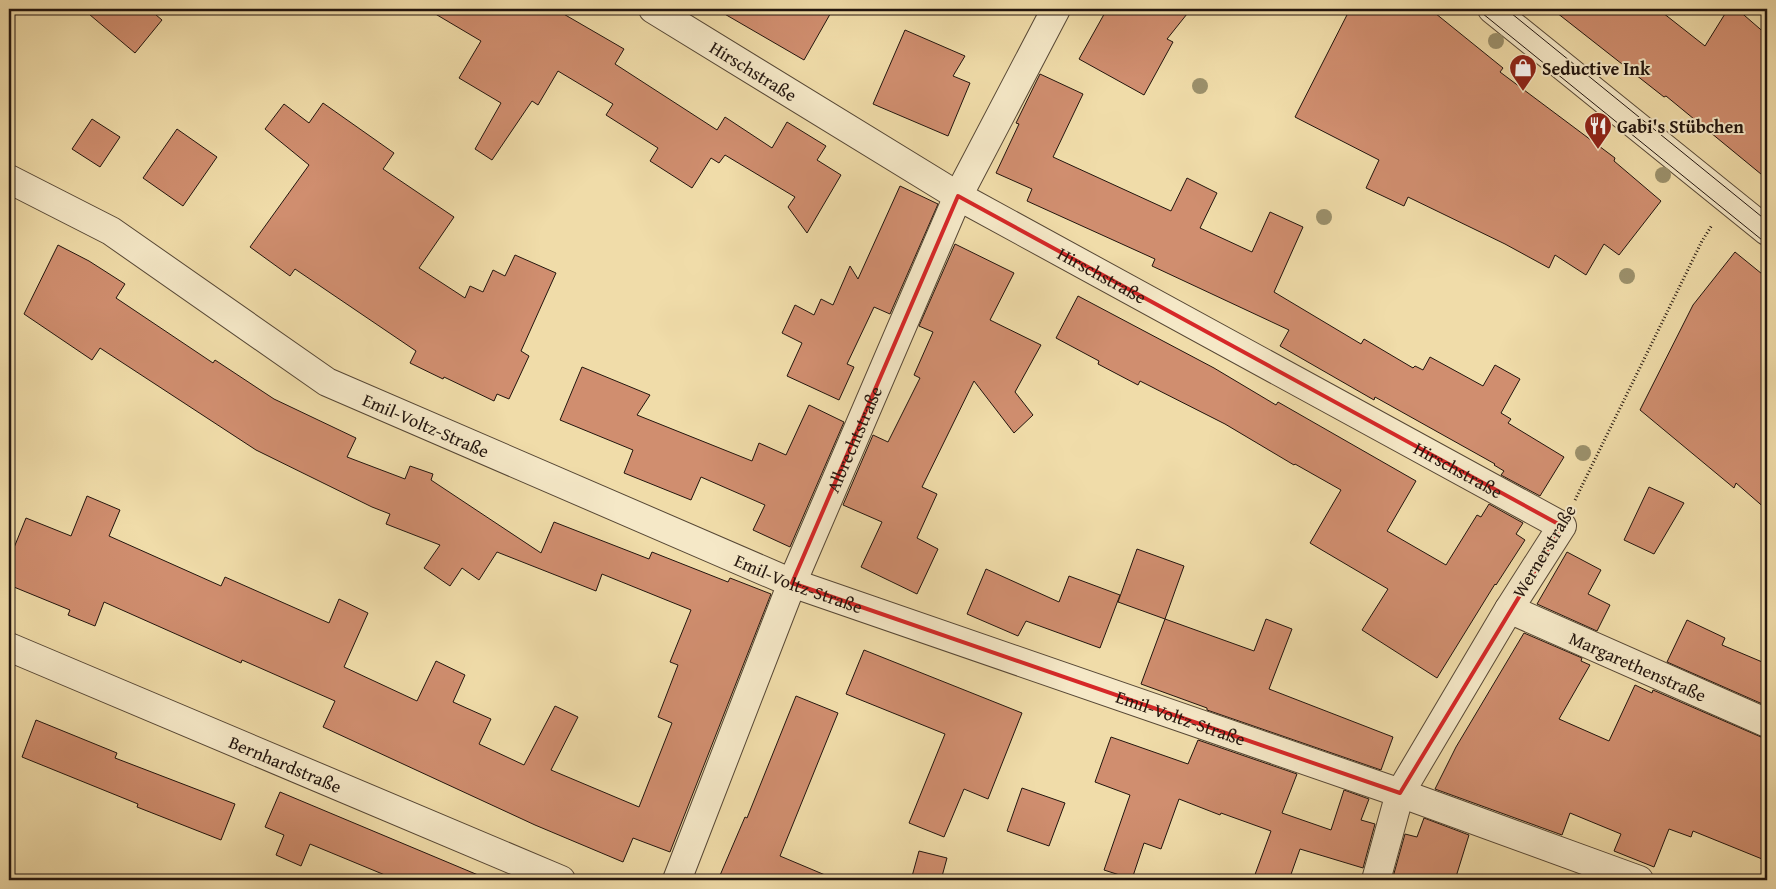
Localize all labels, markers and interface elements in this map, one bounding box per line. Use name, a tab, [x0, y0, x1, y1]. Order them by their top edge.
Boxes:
street label: Hirschstraße	[705, 34, 802, 108]
shop icon: Seductive Ink	[1508, 53, 1538, 92]
place label: Seductive Ink	[1542, 55, 1651, 82]
restaurant icon: Gabi's Stübchen	[1583, 111, 1613, 150]
place label: Gabi's Stübchen	[1617, 113, 1744, 140]
street label: Hirschstraße	[1053, 239, 1151, 310]
street label: Albrechtstraße	[819, 382, 888, 497]
street label: Emil-Voltz-Straße	[359, 386, 494, 464]
street label: Hirschstraße	[1409, 434, 1508, 505]
street label: Wernerstraße	[1505, 499, 1583, 603]
street label: Emil-Voltz-Straße	[730, 546, 866, 620]
street label: Margarethenstraße	[1565, 624, 1711, 708]
street label: Emil-Voltz-Straße	[1112, 682, 1249, 752]
street label: Bernhardstraße	[225, 728, 346, 799]

